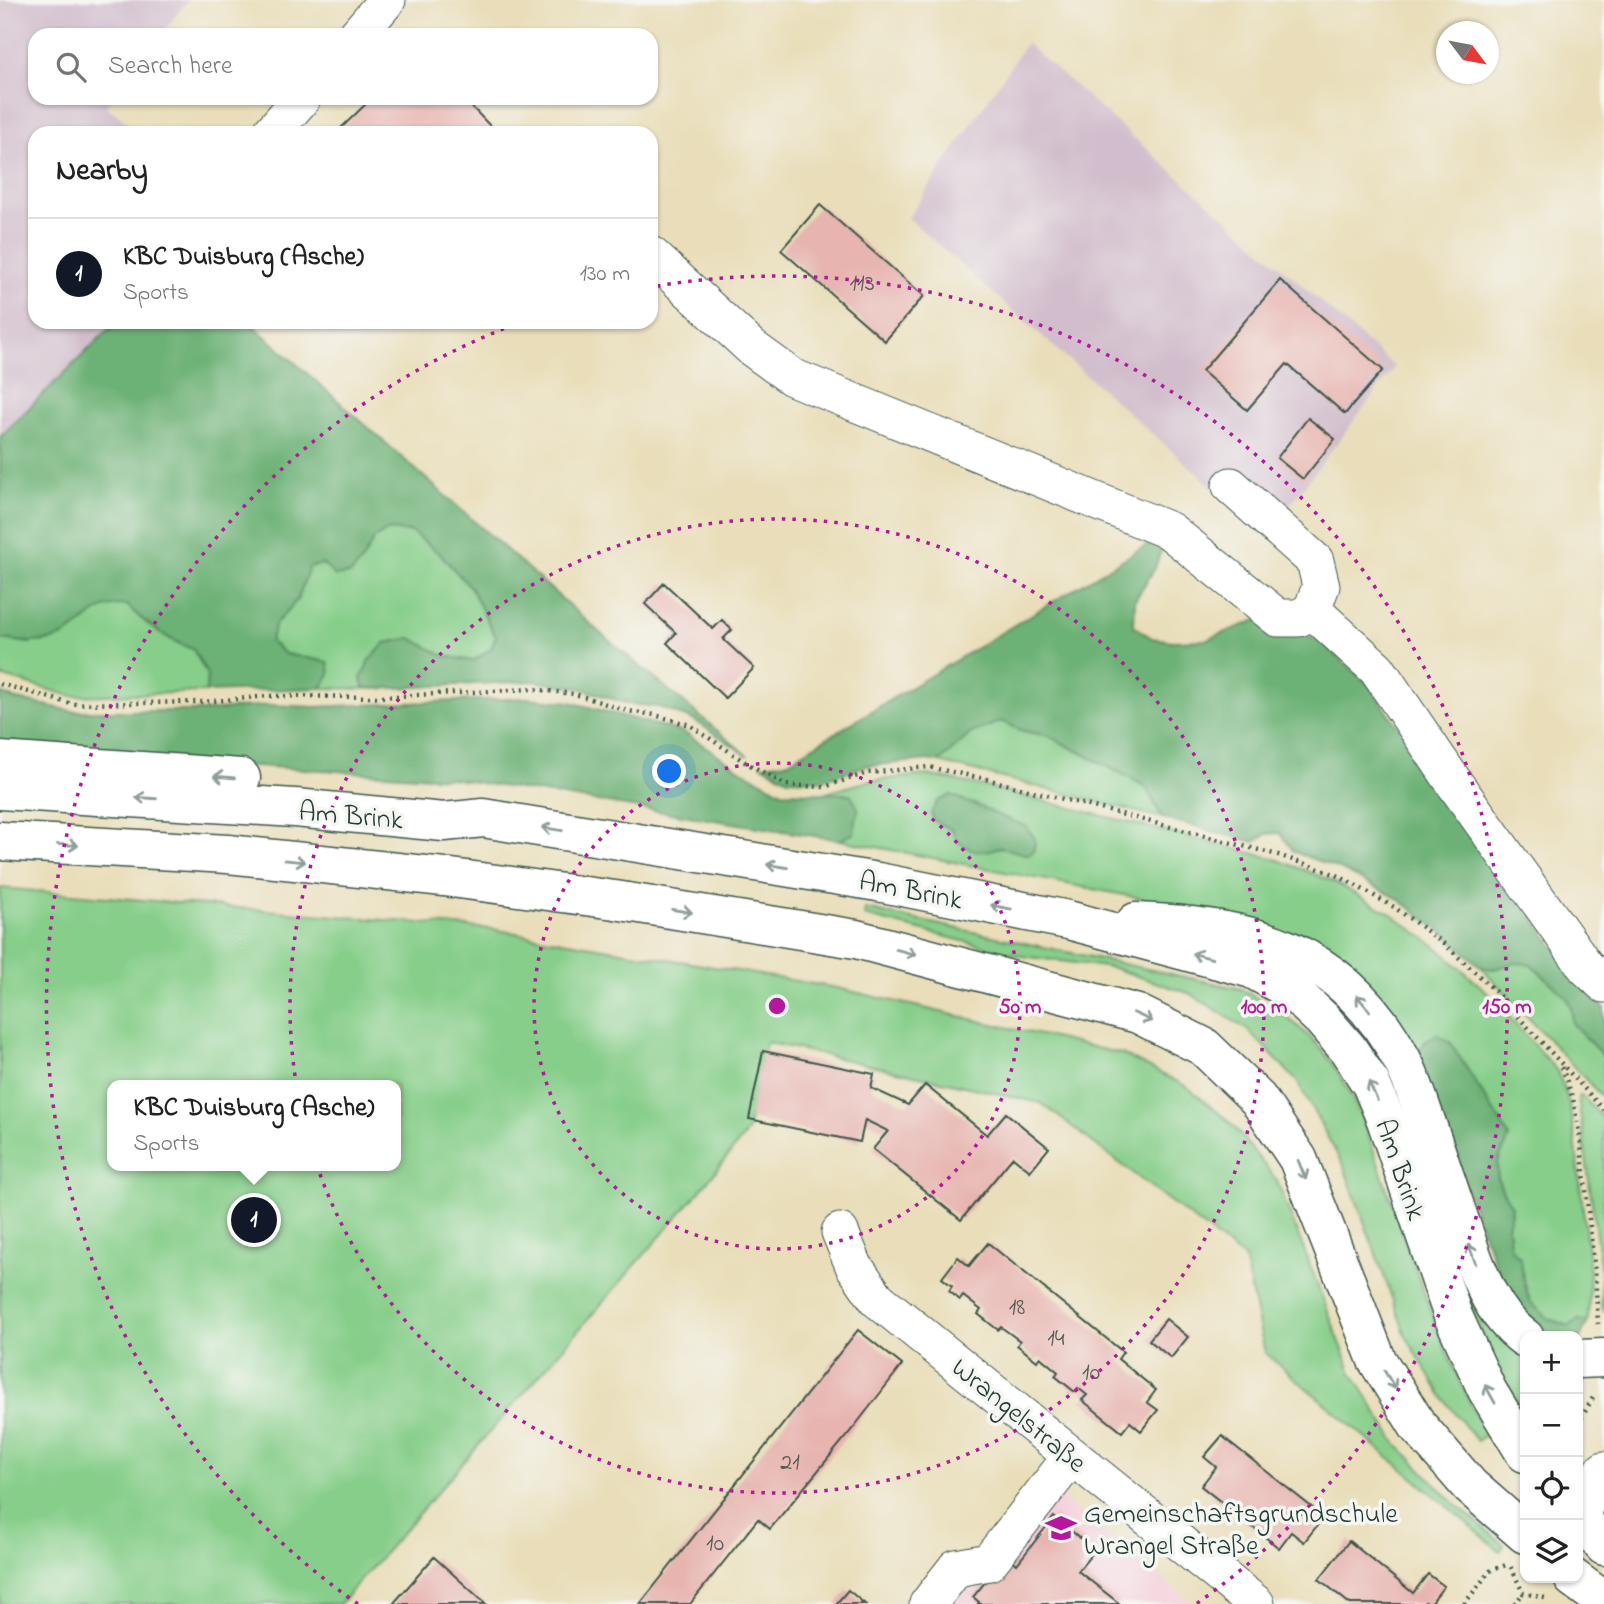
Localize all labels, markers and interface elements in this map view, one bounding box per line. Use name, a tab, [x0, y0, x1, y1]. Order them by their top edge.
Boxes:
north arrow	[1436, 21, 1499, 84]
search box	[28, 28, 658, 105]
icon: search	[52, 48, 90, 86]
text: Search here	[108, 48, 233, 86]
text: Nearby	[56, 150, 148, 194]
text: KBC Duisburg (Asche)	[123, 239, 364, 277]
text: 1	[75, 258, 83, 291]
text: 130 m	[580, 258, 630, 291]
house number: 113	[849, 267, 875, 302]
text: Sports	[123, 277, 189, 310]
your location	[652, 754, 686, 788]
one-way arrow	[214, 770, 236, 783]
one-way arrow	[135, 791, 158, 804]
street label: Am Brink	[297, 793, 405, 843]
one-way arrow	[541, 822, 564, 835]
one-way arrow	[56, 839, 79, 852]
one-way arrow	[283, 855, 306, 868]
one-way arrow	[766, 859, 789, 872]
street label: Am Brink	[855, 862, 966, 923]
one-way arrow	[990, 899, 1013, 913]
one-way arrow	[670, 905, 693, 918]
one-way arrow	[894, 946, 917, 959]
one-way arrow	[1191, 948, 1213, 961]
text: 50 m	[999, 993, 1041, 1023]
text: 100 m	[1241, 993, 1287, 1023]
text: 150 m	[1482, 993, 1532, 1023]
centre of rings	[765, 994, 789, 1018]
one-way arrow	[1355, 994, 1371, 1012]
one-way arrow	[1132, 1011, 1153, 1024]
popup	[107, 1080, 401, 1171]
one-way arrow	[1366, 1081, 1379, 1102]
text: KBC Duisburg (Asche)	[134, 1090, 374, 1128]
street label: Am Brink	[1362, 1114, 1435, 1227]
text: Sports	[134, 1128, 199, 1161]
one-way arrow	[1297, 1159, 1310, 1181]
pin: 1	[231, 1194, 277, 1246]
one-way arrow	[1465, 1244, 1477, 1266]
house number: 18	[1009, 1291, 1025, 1326]
house number: 14	[1047, 1322, 1065, 1357]
map controls	[1520, 1331, 1583, 1583]
button: +	[1520, 1331, 1583, 1394]
street label: Wrangelstraße	[941, 1349, 1095, 1484]
house number: 10	[1082, 1356, 1100, 1391]
one-way arrow	[1383, 1370, 1397, 1390]
one-way arrow	[1483, 1384, 1496, 1405]
button: −	[1520, 1394, 1583, 1457]
house number: 21	[780, 1446, 800, 1481]
button: locate	[1520, 1457, 1583, 1520]
place label: Gemeinschaftsgrundschule Wrangel Straße	[1084, 1495, 1398, 1568]
school or university icon: Gemeinschaftsgrundschule Wrangel Straße	[1044, 1511, 1078, 1545]
button: layers	[1520, 1520, 1583, 1583]
house number: 10	[706, 1527, 724, 1562]

